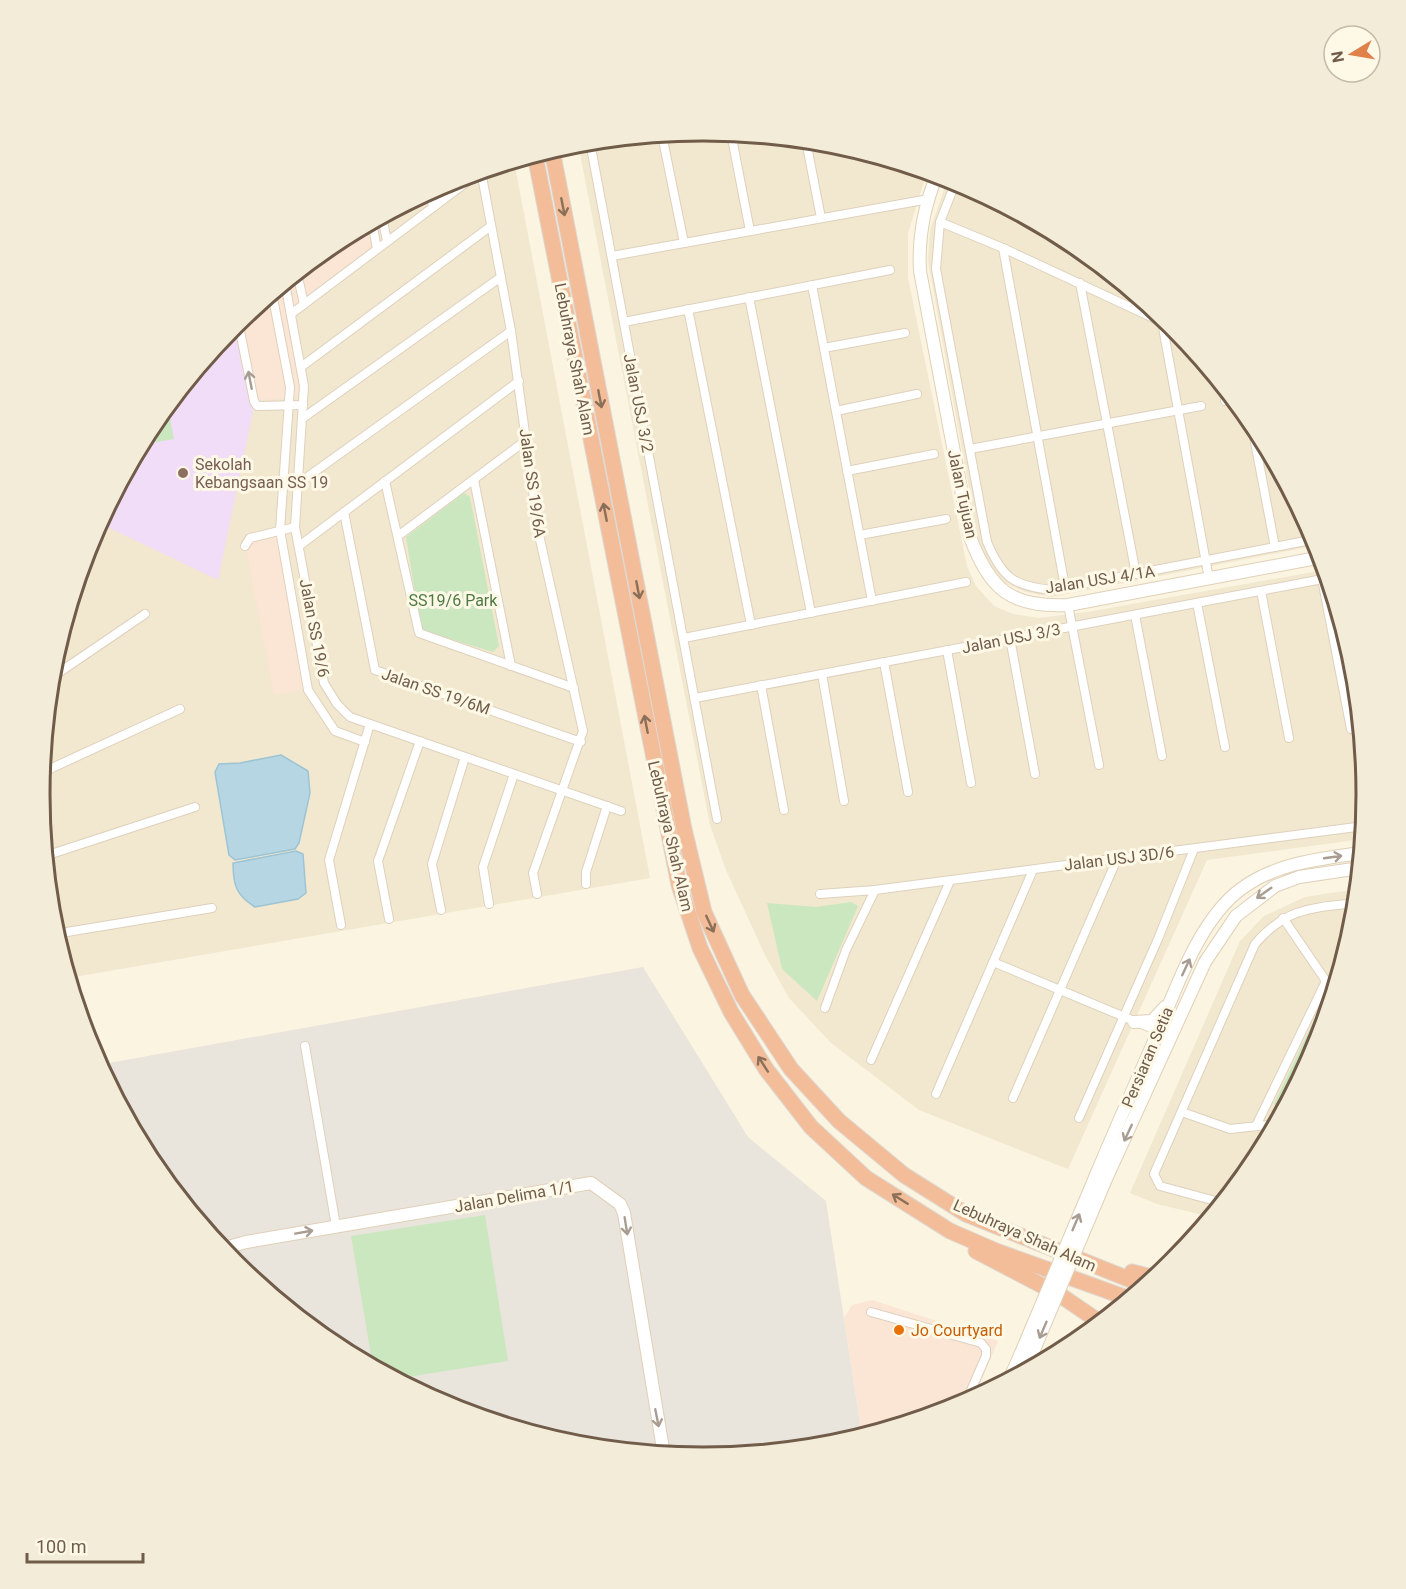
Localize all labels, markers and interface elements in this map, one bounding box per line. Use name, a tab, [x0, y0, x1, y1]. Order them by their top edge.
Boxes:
north arrow	[1322, 24, 1382, 84]
text: N	[1327, 49, 1348, 64]
one-way arrow	[558, 197, 569, 217]
street label: Lebuhraya Shah Alam	[550, 281, 599, 437]
street label: Jalan USJ 3/2	[620, 352, 657, 454]
one-way arrow	[244, 371, 255, 391]
one-way arrow	[595, 388, 606, 408]
street label: Jalan SS 19/6A	[515, 427, 550, 539]
street label: Jalan Tujuan	[944, 448, 981, 540]
place label: Sekolah Kebangsaan SS 19	[195, 455, 328, 492]
marker: Sekolah Kebangsaan SS 19	[176, 466, 190, 480]
one-way arrow	[599, 503, 610, 523]
street label: Jalan USJ 4/1A	[1044, 561, 1157, 598]
street label: Jalan SS 19/6	[296, 577, 333, 679]
one-way arrow	[633, 580, 644, 599]
park label: SS19/6 Park	[409, 591, 498, 610]
street label: Jalan USJ 3/3	[960, 620, 1062, 657]
street label: Jalan SS 19/6M	[379, 664, 493, 719]
one-way arrow	[640, 715, 651, 735]
street label: Lebuhraya Shah Alam	[644, 759, 697, 913]
street label: Jalan USJ 3D/6	[1063, 842, 1175, 875]
one-way arrow	[1322, 852, 1342, 863]
one-way arrow	[1256, 887, 1272, 900]
one-way arrow	[705, 915, 716, 933]
one-way arrow	[1181, 959, 1193, 977]
street label: Persiaran Setia	[1118, 1004, 1177, 1110]
one-way arrow	[757, 1055, 770, 1072]
one-way arrow	[1121, 1123, 1133, 1141]
street label: Jalan Delima 1/1	[453, 1177, 575, 1216]
one-way arrow	[892, 1193, 909, 1206]
street label: Lebuhraya Shah Alam	[950, 1195, 1099, 1276]
one-way arrow	[1071, 1213, 1082, 1231]
one-way arrow	[621, 1216, 632, 1235]
one-way arrow	[294, 1226, 313, 1237]
one-way arrow	[1037, 1320, 1048, 1338]
place label: Jo Courtyard	[911, 1321, 1003, 1340]
marker: Jo Courtyard	[892, 1323, 906, 1337]
one-way arrow	[652, 1408, 663, 1428]
scale bar	[27, 1526, 142, 1564]
text: 100 m	[36, 1536, 87, 1557]

